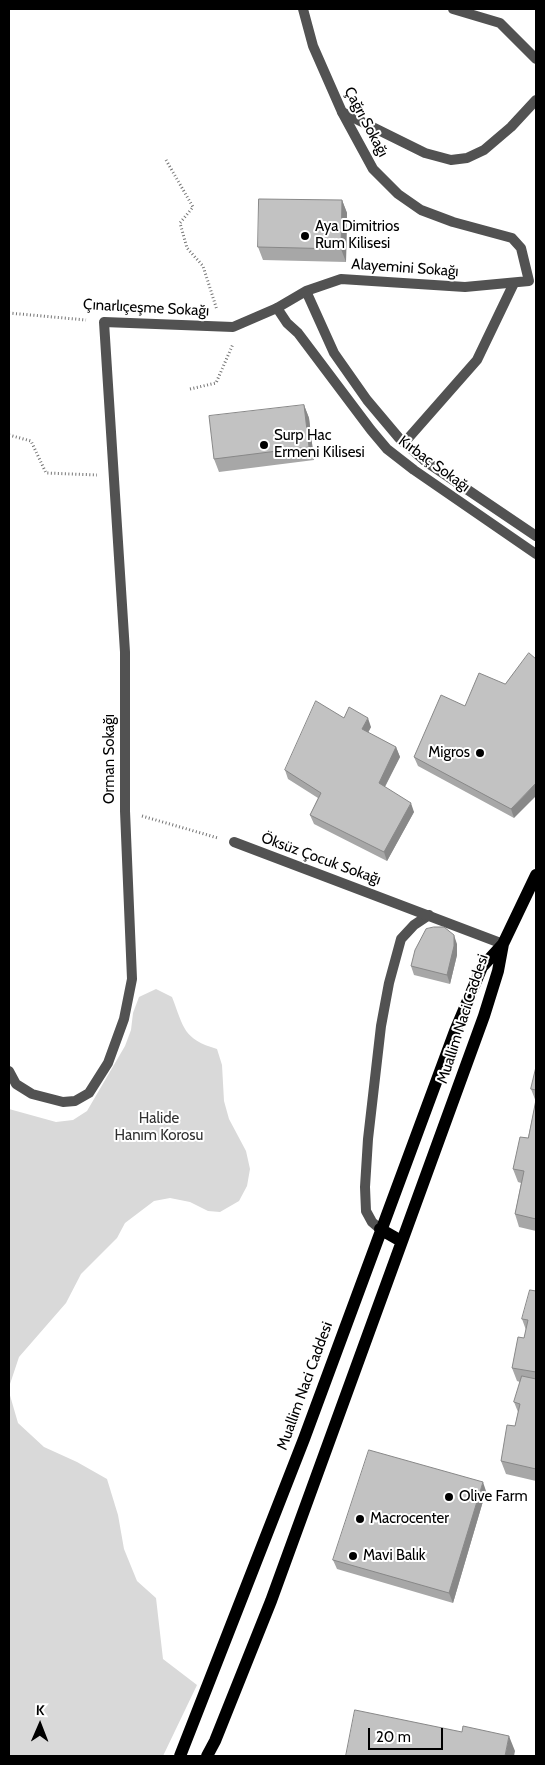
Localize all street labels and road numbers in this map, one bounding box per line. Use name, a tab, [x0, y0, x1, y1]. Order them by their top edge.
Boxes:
street label: Çağrı Sokağı	[340, 84, 392, 160]
street label: Alayemini Sokağı	[351, 255, 459, 281]
street label: Çınarlıçeşme Sokağı	[82, 296, 210, 320]
street label: Kırbaç Sokağı	[395, 432, 473, 496]
street label: Orman Sokağı	[101, 714, 119, 804]
street label: Öksüz Çocuk Sokağı	[259, 829, 383, 889]
street label: Muallim Naci Caddesi	[434, 952, 492, 1086]
street label: Muallim Naci Caddesi	[273, 1319, 337, 1453]

